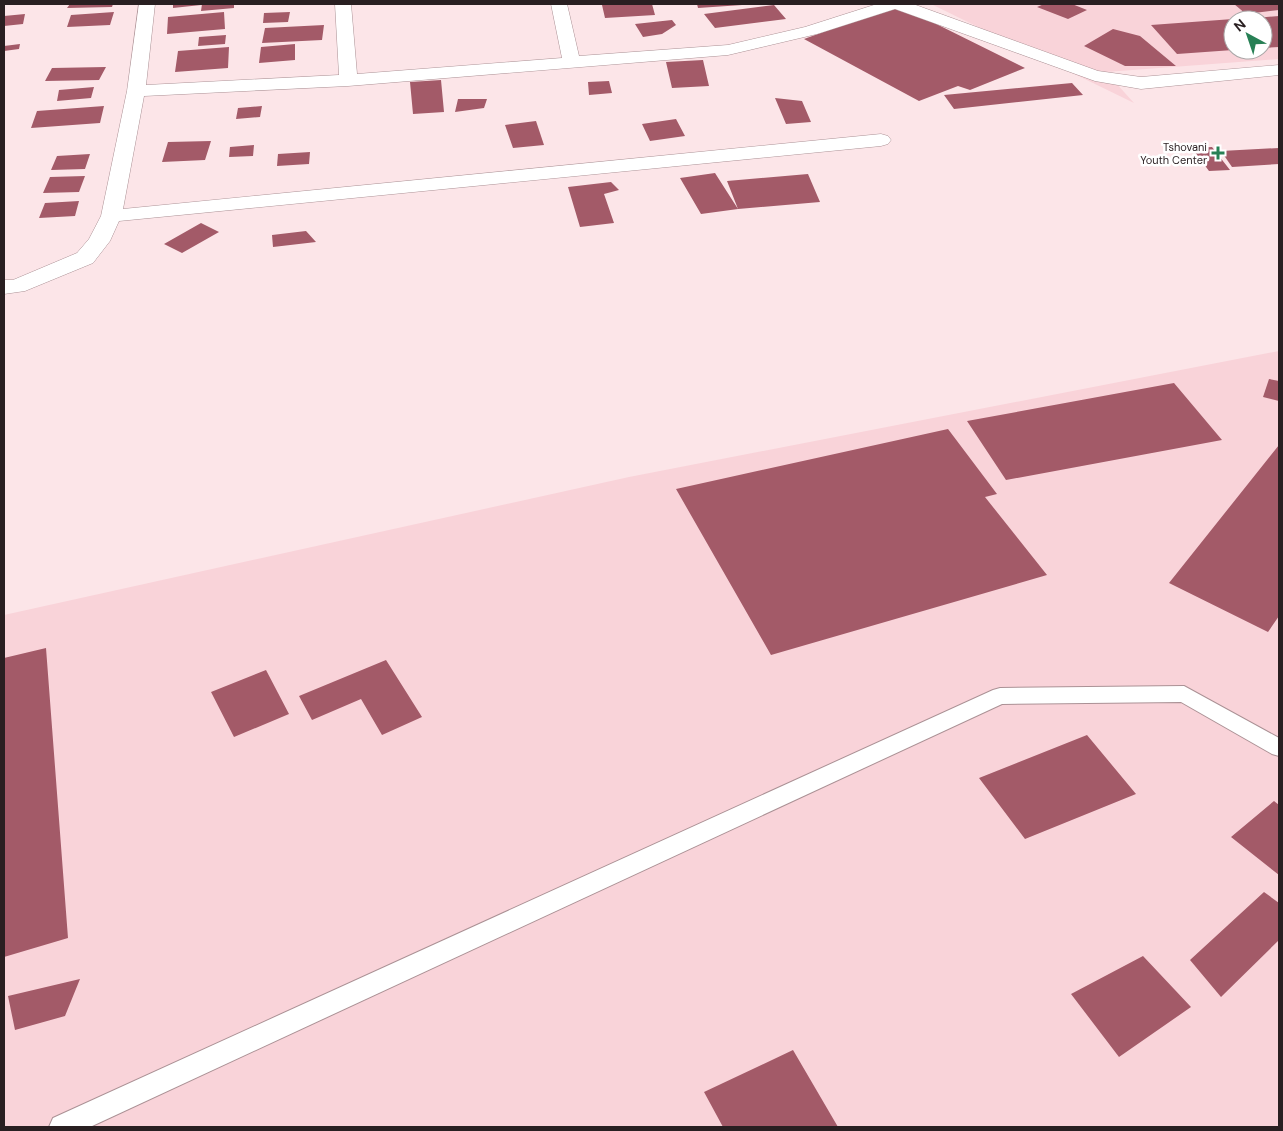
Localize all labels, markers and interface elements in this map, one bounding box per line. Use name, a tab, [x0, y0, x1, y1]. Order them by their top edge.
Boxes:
north arrow	[1223, 10, 1273, 60]
text: N	[1230, 15, 1249, 35]
place label: Tshovani Youth Center	[1140, 140, 1207, 167]
marker: Tshovani Youth Center	[1211, 146, 1225, 160]

